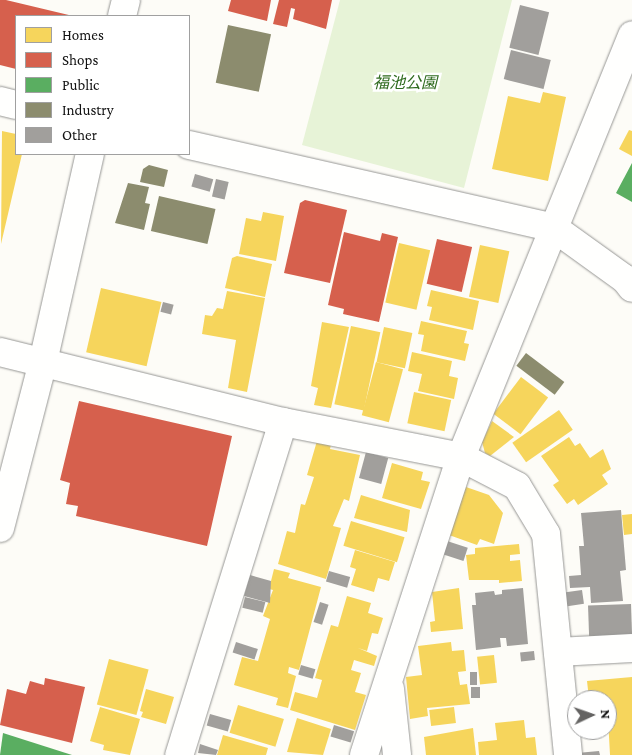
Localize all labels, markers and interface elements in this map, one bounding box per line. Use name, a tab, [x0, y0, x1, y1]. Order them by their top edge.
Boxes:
legend	[15, 15, 190, 155]
text: Homes	[62, 27, 104, 43]
text: Shops	[62, 52, 98, 68]
park label: 福池公園	[373, 73, 437, 93]
text: Public	[62, 77, 99, 93]
text: Industry	[62, 102, 114, 118]
text: Other	[62, 127, 97, 143]
north arrow	[567, 690, 617, 740]
text: N	[598, 709, 614, 719]

